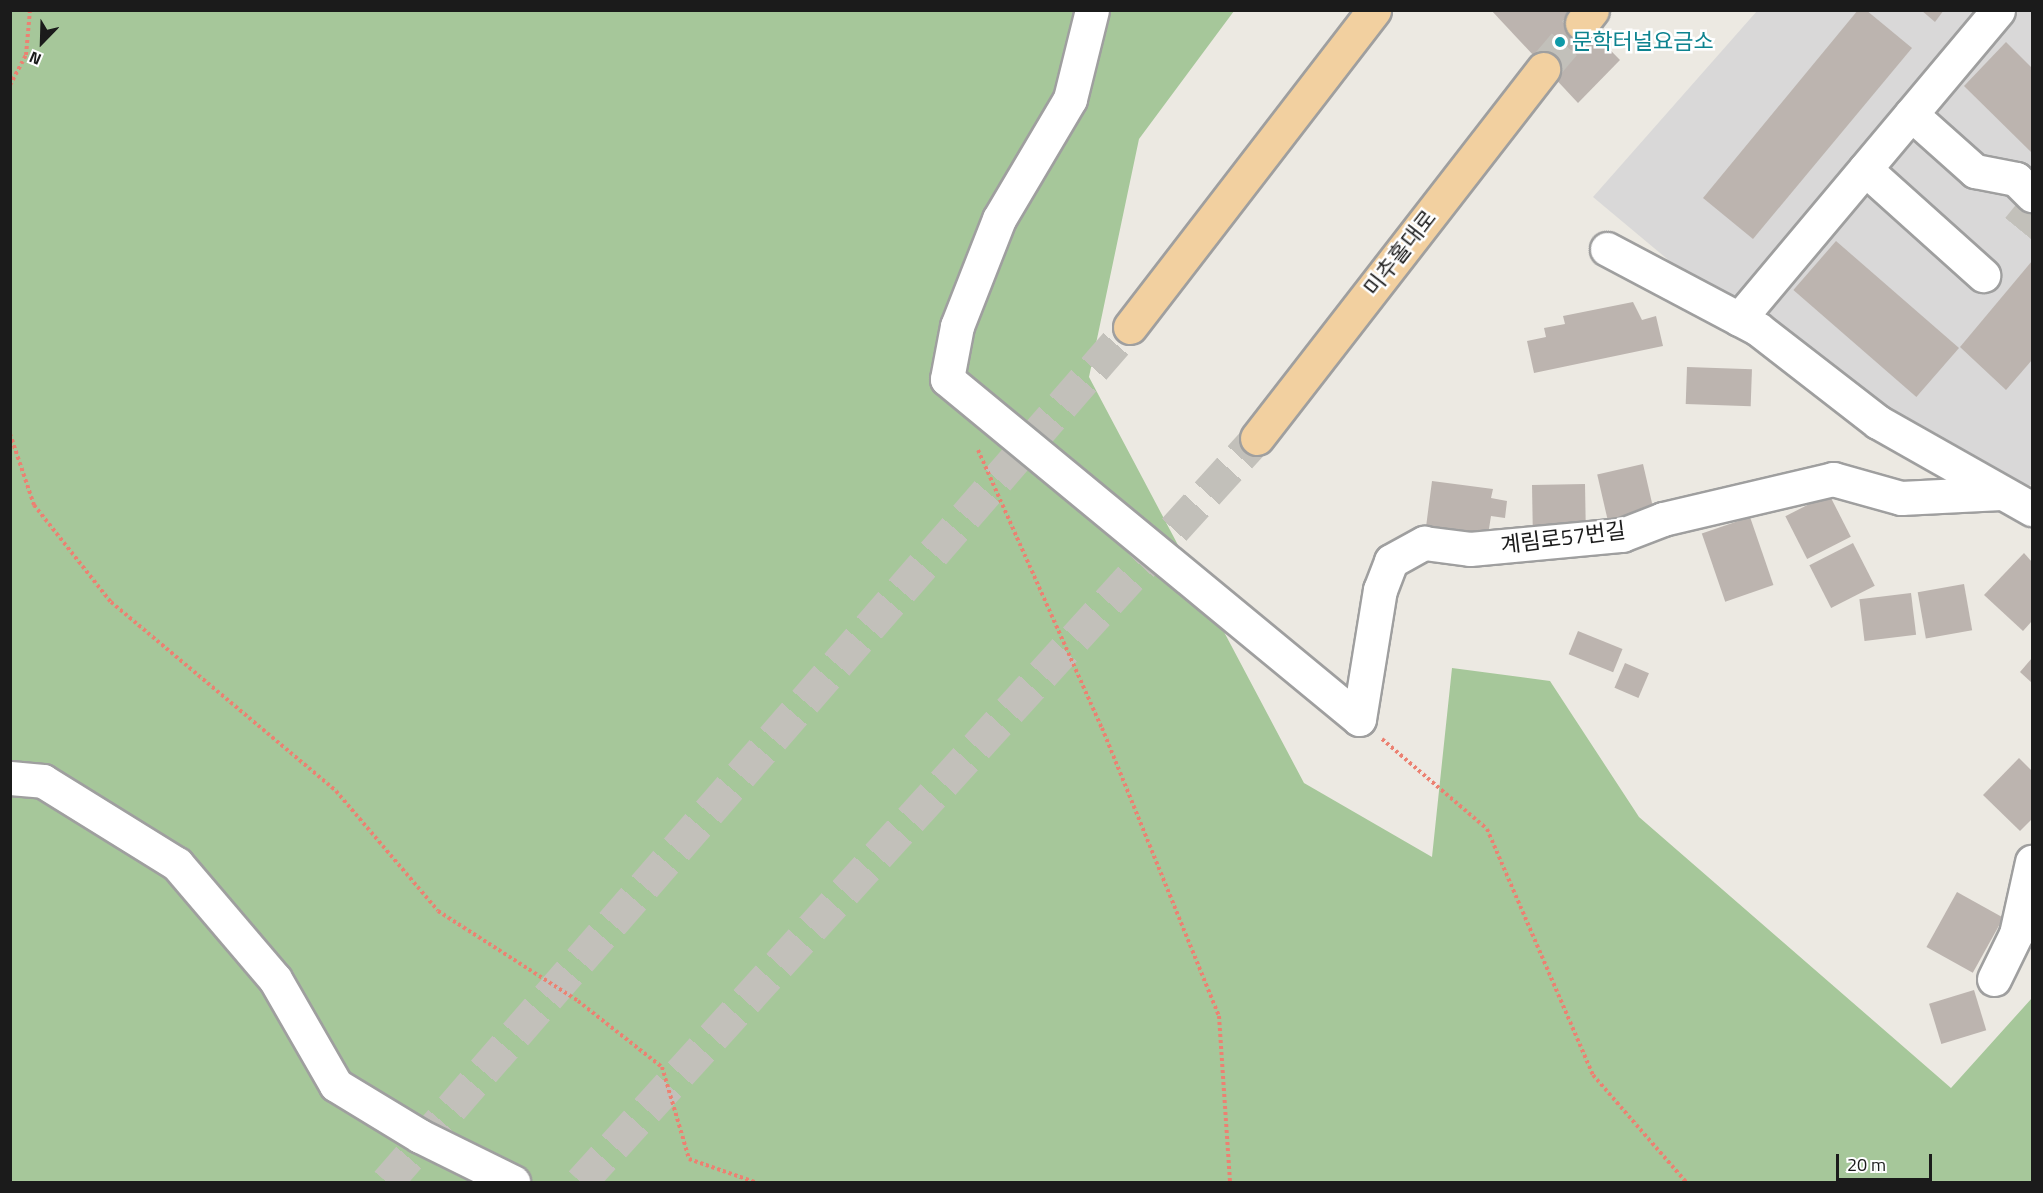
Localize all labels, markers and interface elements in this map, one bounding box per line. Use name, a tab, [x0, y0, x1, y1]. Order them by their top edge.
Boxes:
north arrow	[12, 12, 72, 72]
place label: 문학터널요금소	[1572, 29, 1714, 55]
marker: 문학터널요금소	[1553, 35, 1567, 49]
text: N	[25, 45, 45, 72]
street label: 미추홀대로	[1358, 205, 1442, 301]
street label: 계림로57번길	[1499, 517, 1627, 559]
scale bar	[1839, 1142, 1935, 1180]
text: 20 m	[1847, 1151, 1886, 1178]

